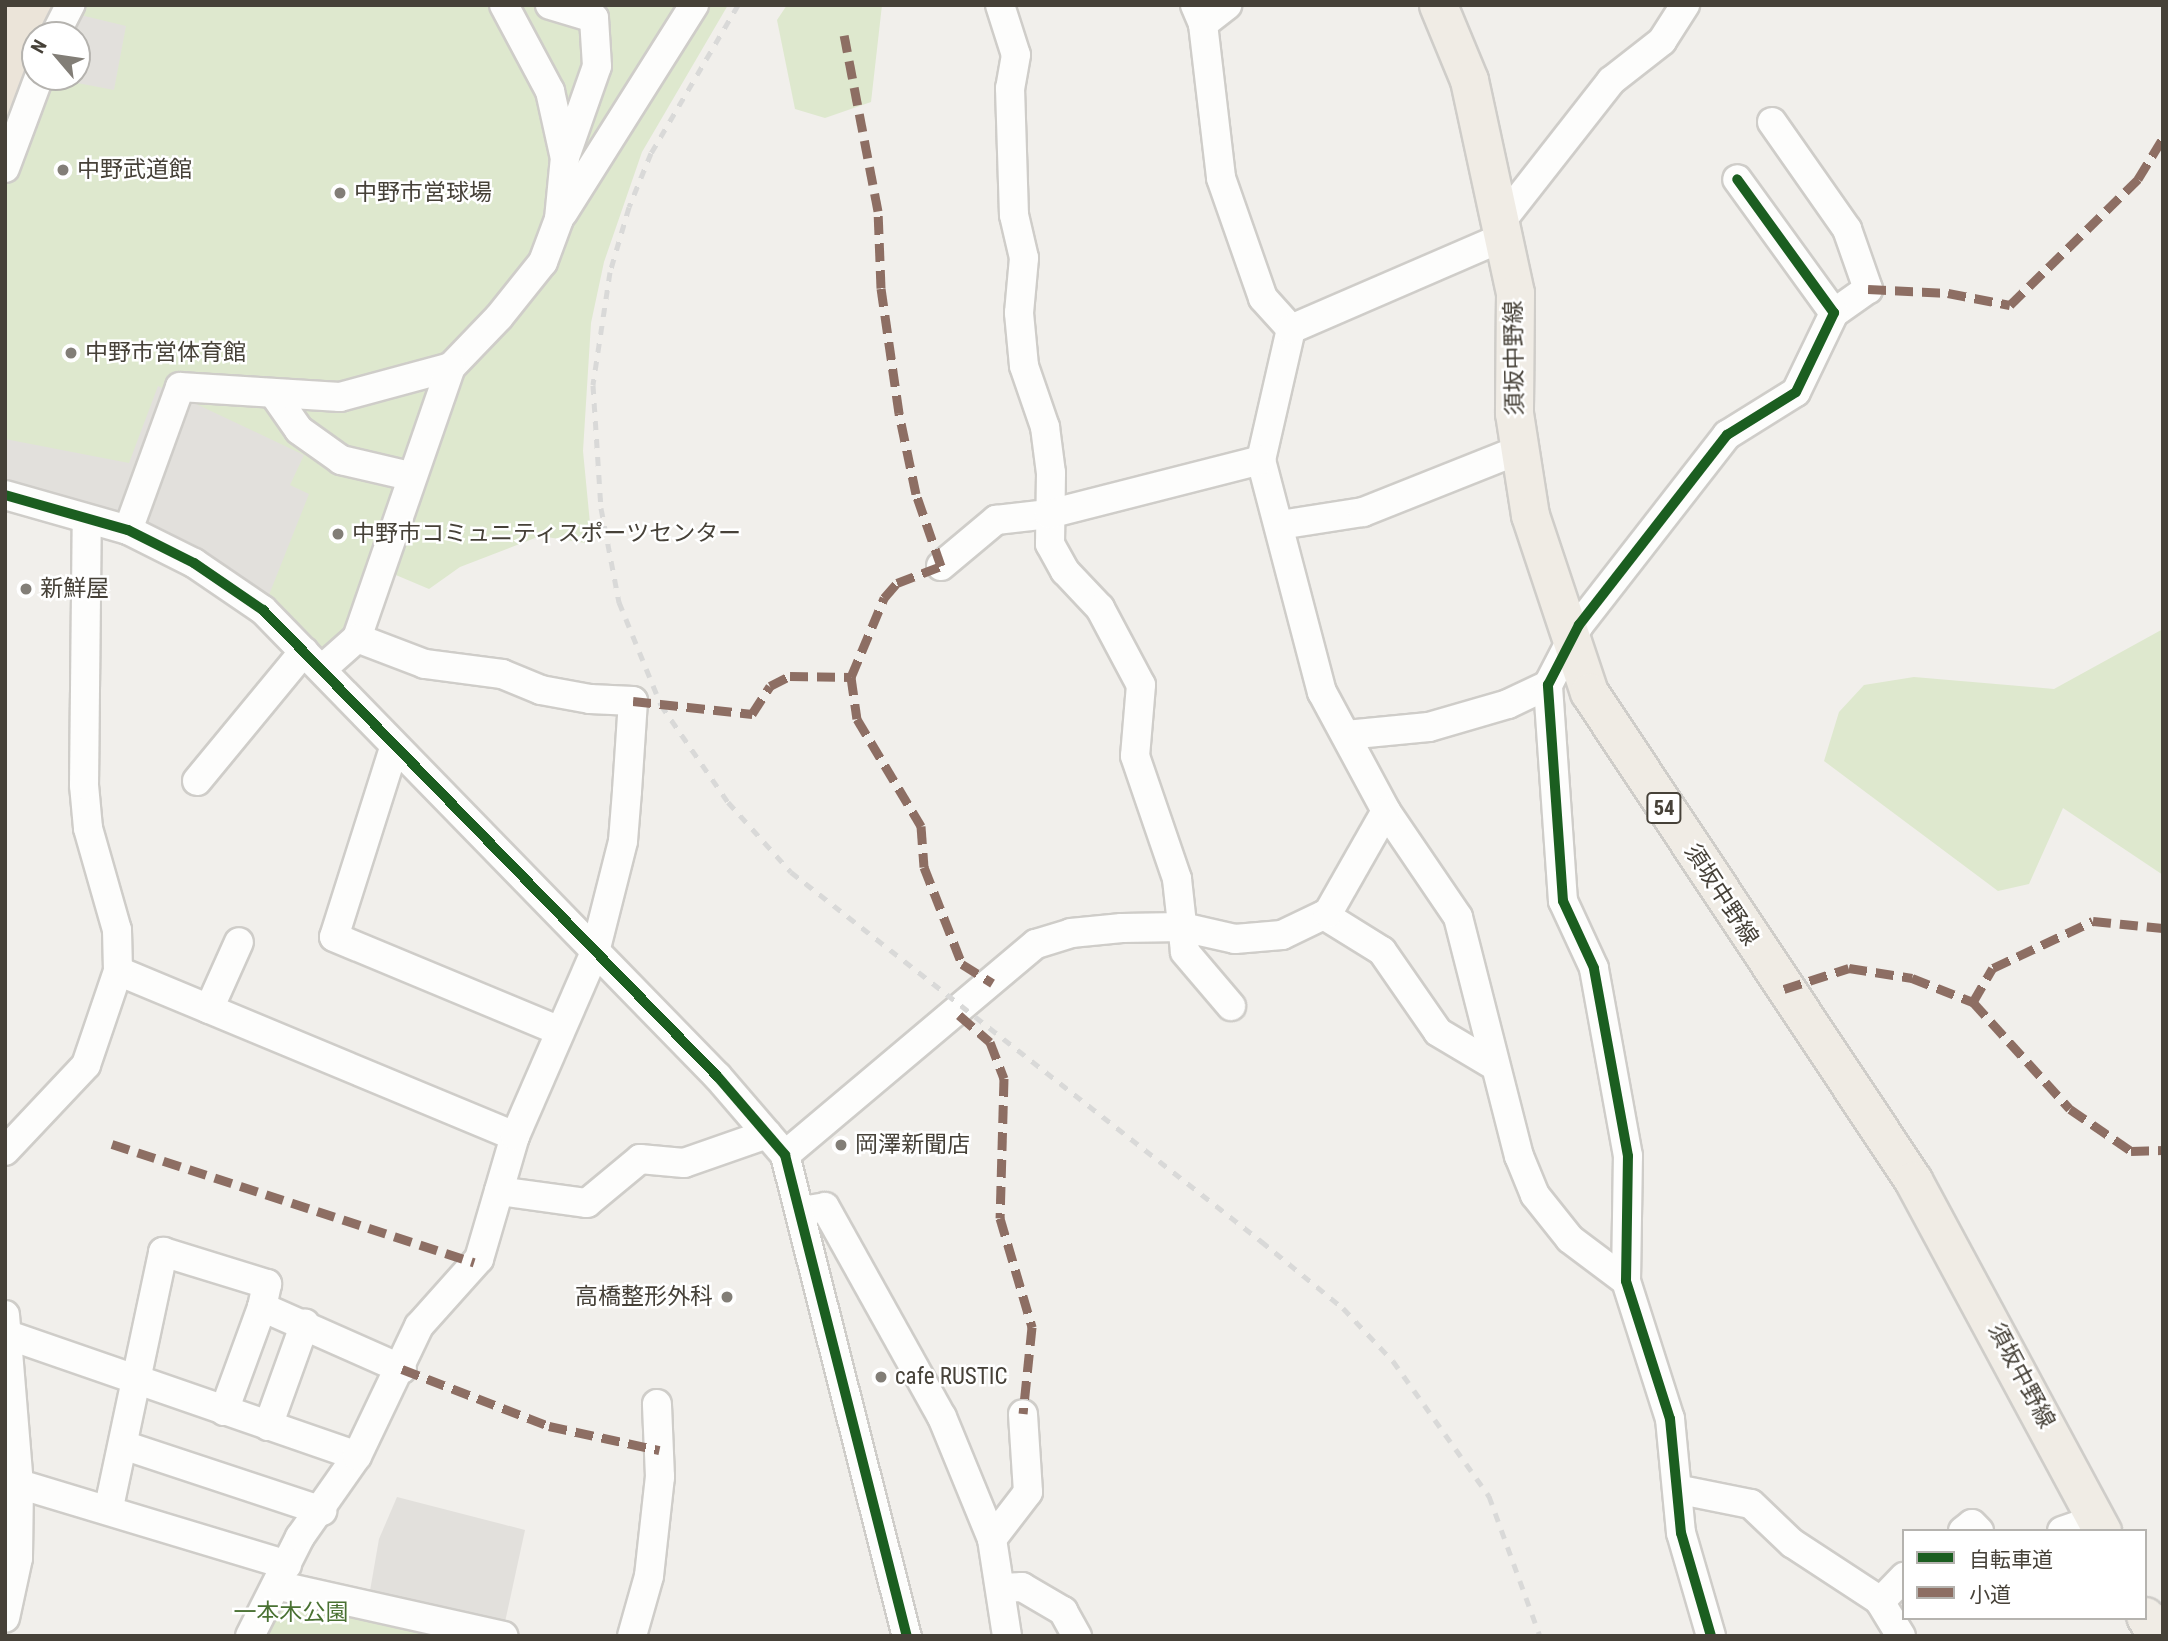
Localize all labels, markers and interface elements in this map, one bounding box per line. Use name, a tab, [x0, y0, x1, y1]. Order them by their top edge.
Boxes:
north arrow	[21, 21, 91, 91]
text: N	[26, 36, 52, 57]
place label: 中野武道館	[77, 156, 192, 184]
marker: 中野武道館	[55, 162, 71, 178]
place label: 中野市営球場	[354, 179, 492, 207]
marker: 中野市営球場	[332, 185, 348, 201]
street label: 須坂中野線	[1500, 300, 1530, 416]
place label: 中野市営体育館	[85, 339, 246, 367]
marker: 中野市営体育館	[63, 345, 79, 361]
place label: 中野市コミュニティスポーツセンター	[352, 520, 743, 548]
marker: 中野市コミュニティスポーツセンター	[330, 526, 346, 542]
place label: 新鮮屋	[40, 575, 109, 603]
marker: 新鮮屋	[18, 581, 34, 597]
road number: 54	[1645, 790, 1683, 826]
street label: 須坂中野線	[1678, 839, 1764, 951]
place label: 岡澤新聞店	[855, 1131, 970, 1159]
marker: 岡澤新聞店	[833, 1137, 849, 1153]
place label: 高橋整形外科	[575, 1283, 713, 1311]
marker: 高橋整形外科	[719, 1289, 735, 1305]
street label: 須坂中野線	[1982, 1319, 2060, 1433]
place label: cafe RUSTIC	[895, 1363, 1008, 1391]
marker: cafe RUSTIC	[873, 1369, 889, 1385]
legend	[1902, 1529, 2147, 1620]
text: 自転車道	[1969, 1548, 2053, 1572]
text: 小道	[1969, 1583, 2011, 1607]
park label: 一本木公園	[234, 1599, 348, 1627]

